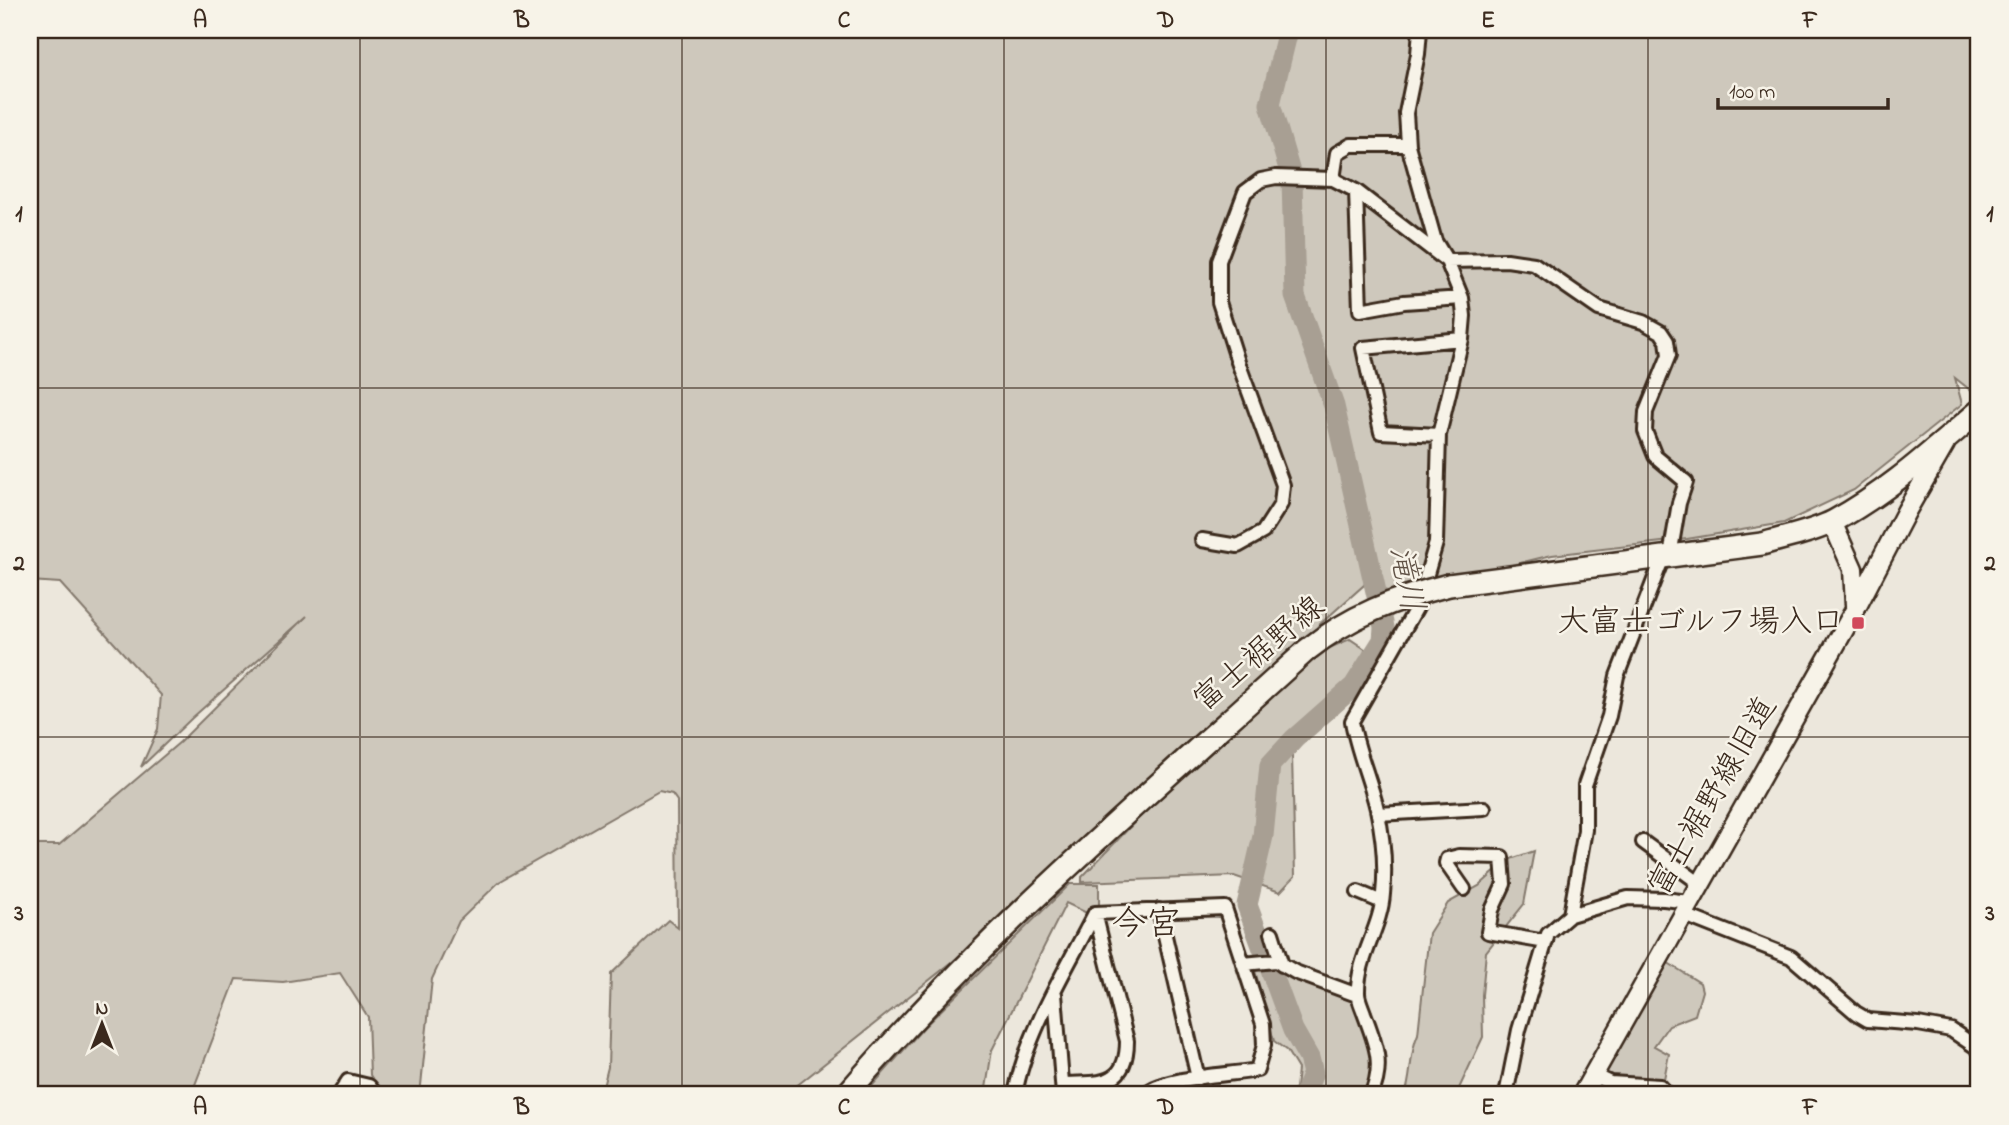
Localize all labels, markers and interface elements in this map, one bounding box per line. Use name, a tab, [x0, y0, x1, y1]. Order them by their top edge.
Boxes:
text: A	[193, 5, 207, 38]
text: B	[513, 5, 530, 38]
text: C	[838, 5, 851, 38]
text: D	[1157, 5, 1174, 38]
text: E	[1481, 5, 1495, 38]
text: F	[1802, 5, 1818, 38]
scale bar	[1718, 66, 1888, 110]
text: 100 m	[1729, 78, 1775, 108]
text: 1	[15, 199, 23, 232]
text: 1	[1986, 199, 1994, 232]
water label: 滝川	[1375, 542, 1435, 616]
text: 2	[12, 548, 25, 581]
text: 2	[1983, 548, 1996, 581]
street label: 富士裾野線	[1184, 586, 1336, 724]
place label: 大富士ゴルフ場入口	[1557, 600, 1844, 647]
marker: 大富士ゴルフ場入口	[1850, 615, 1866, 631]
street label: 富士裾野線旧道	[1638, 688, 1790, 906]
text: 3	[13, 898, 24, 931]
text: 3	[1984, 898, 1995, 931]
district label: 今宮	[1111, 900, 1181, 951]
north arrow	[66, 988, 136, 1058]
text: N	[96, 996, 109, 1023]
text: A	[193, 1092, 207, 1125]
text: B	[513, 1092, 530, 1125]
text: C	[838, 1092, 851, 1125]
text: D	[1157, 1092, 1174, 1125]
text: E	[1481, 1092, 1495, 1125]
text: F	[1802, 1092, 1818, 1125]

